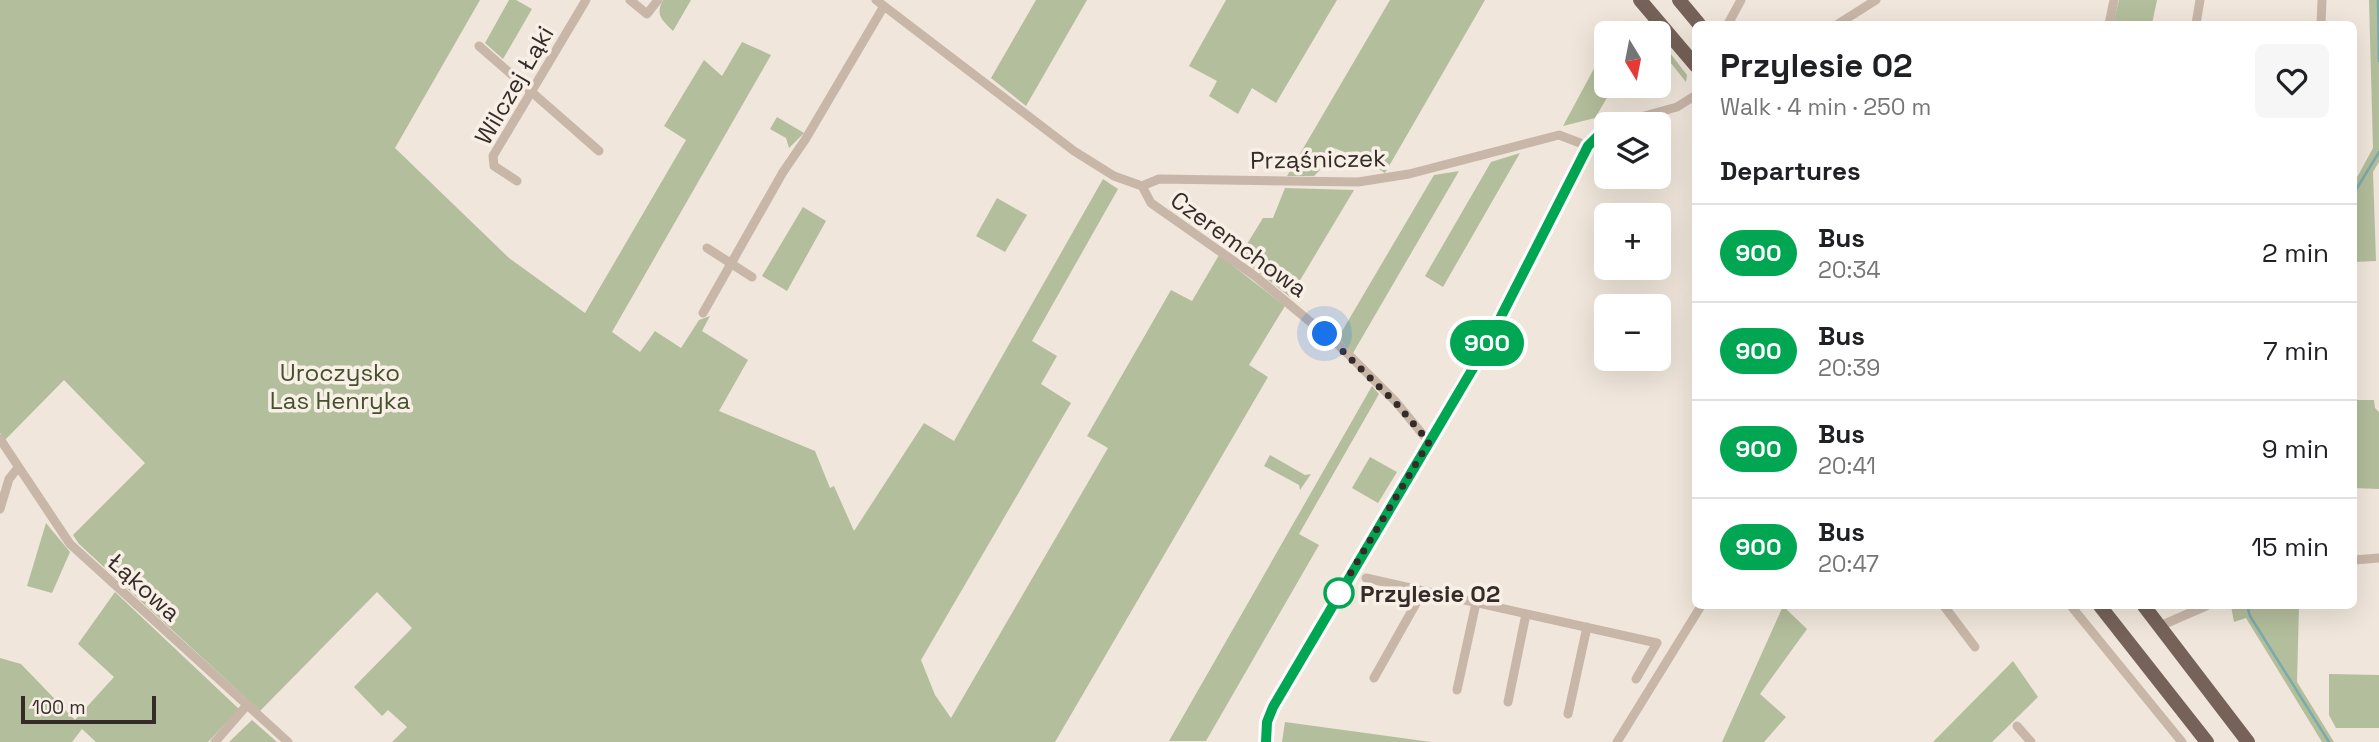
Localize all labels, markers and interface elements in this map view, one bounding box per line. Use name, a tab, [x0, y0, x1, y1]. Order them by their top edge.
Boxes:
street label: Wilczej Łąki	[468, 20, 560, 150]
north arrow	[1594, 21, 1671, 98]
map controls	[1594, 21, 1671, 371]
button: heart	[2255, 44, 2329, 118]
text: Przylesie 02	[1720, 45, 1913, 87]
text: Walk · 4 min · 250 m	[1720, 92, 1931, 122]
button: layers	[1594, 112, 1671, 189]
street label: Prząśniczek	[1250, 142, 1386, 176]
text: Departures	[1720, 154, 1861, 188]
street label: Czeremchowa	[1165, 184, 1314, 304]
button: +	[1594, 203, 1671, 280]
text: Bus	[1818, 221, 1865, 255]
text: 2 min	[2262, 236, 2329, 270]
text: 900	[1736, 237, 1781, 268]
text: 20:34	[1818, 255, 1881, 285]
button: −	[1594, 294, 1671, 371]
your location	[1307, 316, 1342, 351]
text: Bus	[1818, 319, 1865, 353]
line badge: 900	[1447, 320, 1527, 366]
text: 900	[1464, 327, 1510, 358]
text: 7 min	[2263, 334, 2329, 368]
text: 900	[1736, 335, 1781, 366]
text: 20:39	[1818, 353, 1880, 383]
park label: Uroczysko Las Henryka	[270, 357, 410, 416]
text: Bus	[1818, 417, 1865, 451]
text: 9 min	[2262, 432, 2329, 466]
text: 900	[1736, 433, 1781, 464]
text: 20:41	[1818, 451, 1876, 481]
text: Bus	[1818, 515, 1865, 549]
text: 15 min	[2251, 530, 2329, 564]
text: 900	[1736, 531, 1781, 562]
street label: Łąkowa	[101, 546, 187, 628]
text: 20:47	[1818, 549, 1879, 579]
marker: Przylesie 02	[1324, 578, 1354, 608]
place label: Przylesie 02	[1360, 578, 1500, 609]
scale bar	[21, 693, 156, 725]
text: 100 m	[32, 695, 86, 720]

